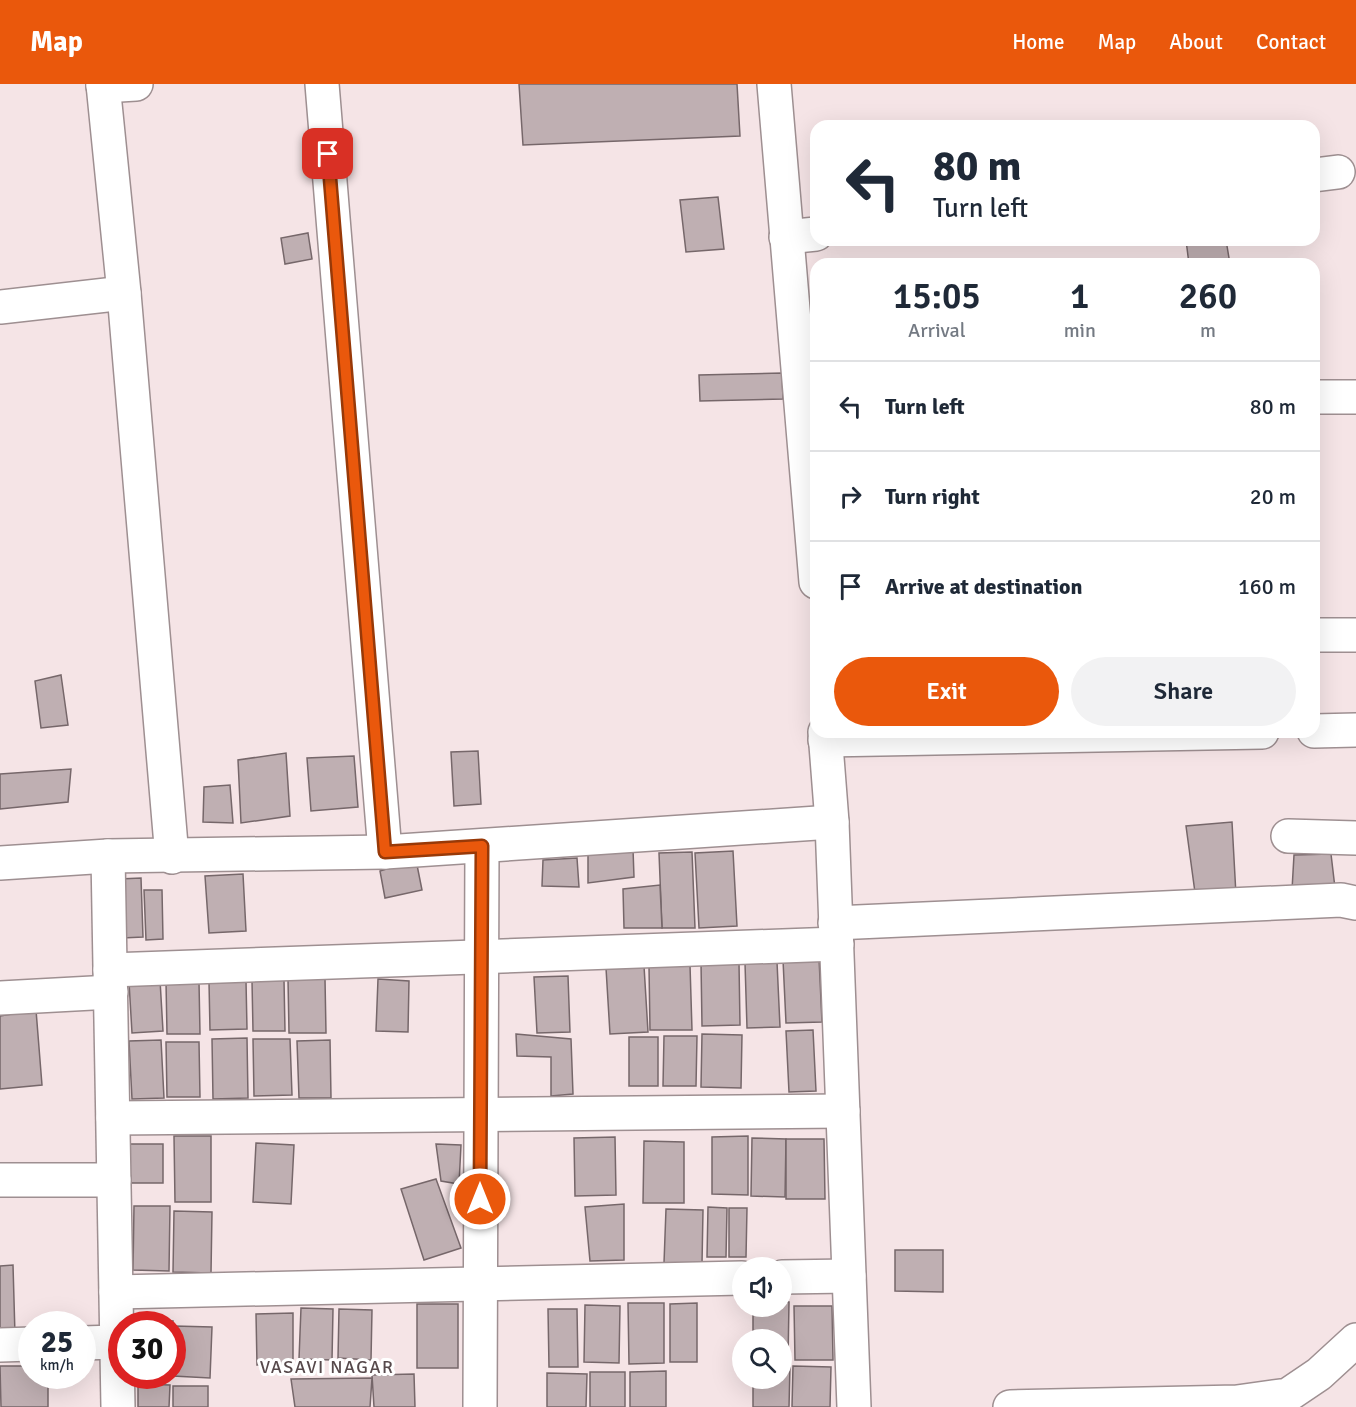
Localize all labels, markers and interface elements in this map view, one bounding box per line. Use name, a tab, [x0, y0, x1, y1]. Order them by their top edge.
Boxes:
text: Map	[30, 25, 83, 59]
text: Home	[1012, 29, 1065, 55]
text: Map	[1098, 29, 1136, 55]
text: About	[1169, 29, 1223, 55]
text: Contact	[1256, 29, 1326, 55]
pin	[302, 128, 353, 179]
icon: arrive	[311, 137, 344, 170]
text: 80 m	[933, 141, 1022, 192]
icon: left	[834, 144, 912, 222]
text: Turn left	[933, 192, 1028, 225]
text: 15:05	[893, 274, 981, 319]
text: 1	[1070, 274, 1090, 319]
text: 260	[1179, 274, 1237, 319]
text: Arrival	[908, 318, 966, 343]
text: min	[1064, 318, 1096, 343]
text: m	[1200, 318, 1216, 343]
icon: left	[834, 390, 867, 423]
text: Turn left	[885, 393, 965, 420]
text: 80 m	[1250, 393, 1296, 420]
icon: right	[834, 480, 867, 513]
text: Turn right	[885, 483, 980, 510]
text: 20 m	[1250, 483, 1296, 510]
icon: arrive	[834, 570, 867, 603]
text: Arrive at destination	[885, 573, 1082, 600]
text: 160 m	[1238, 573, 1296, 600]
button: Exit	[834, 657, 1059, 726]
button: Share	[1071, 657, 1296, 726]
position arrow	[448, 1167, 512, 1231]
map controls	[732, 1257, 792, 1389]
button: sound	[732, 1257, 792, 1317]
speed limit sign: 30	[108, 1311, 186, 1389]
text: 25	[41, 1324, 73, 1361]
button: search	[732, 1329, 792, 1389]
text: km/h	[40, 1356, 74, 1374]
district label: VASAVI NAGAR	[260, 1356, 394, 1378]

